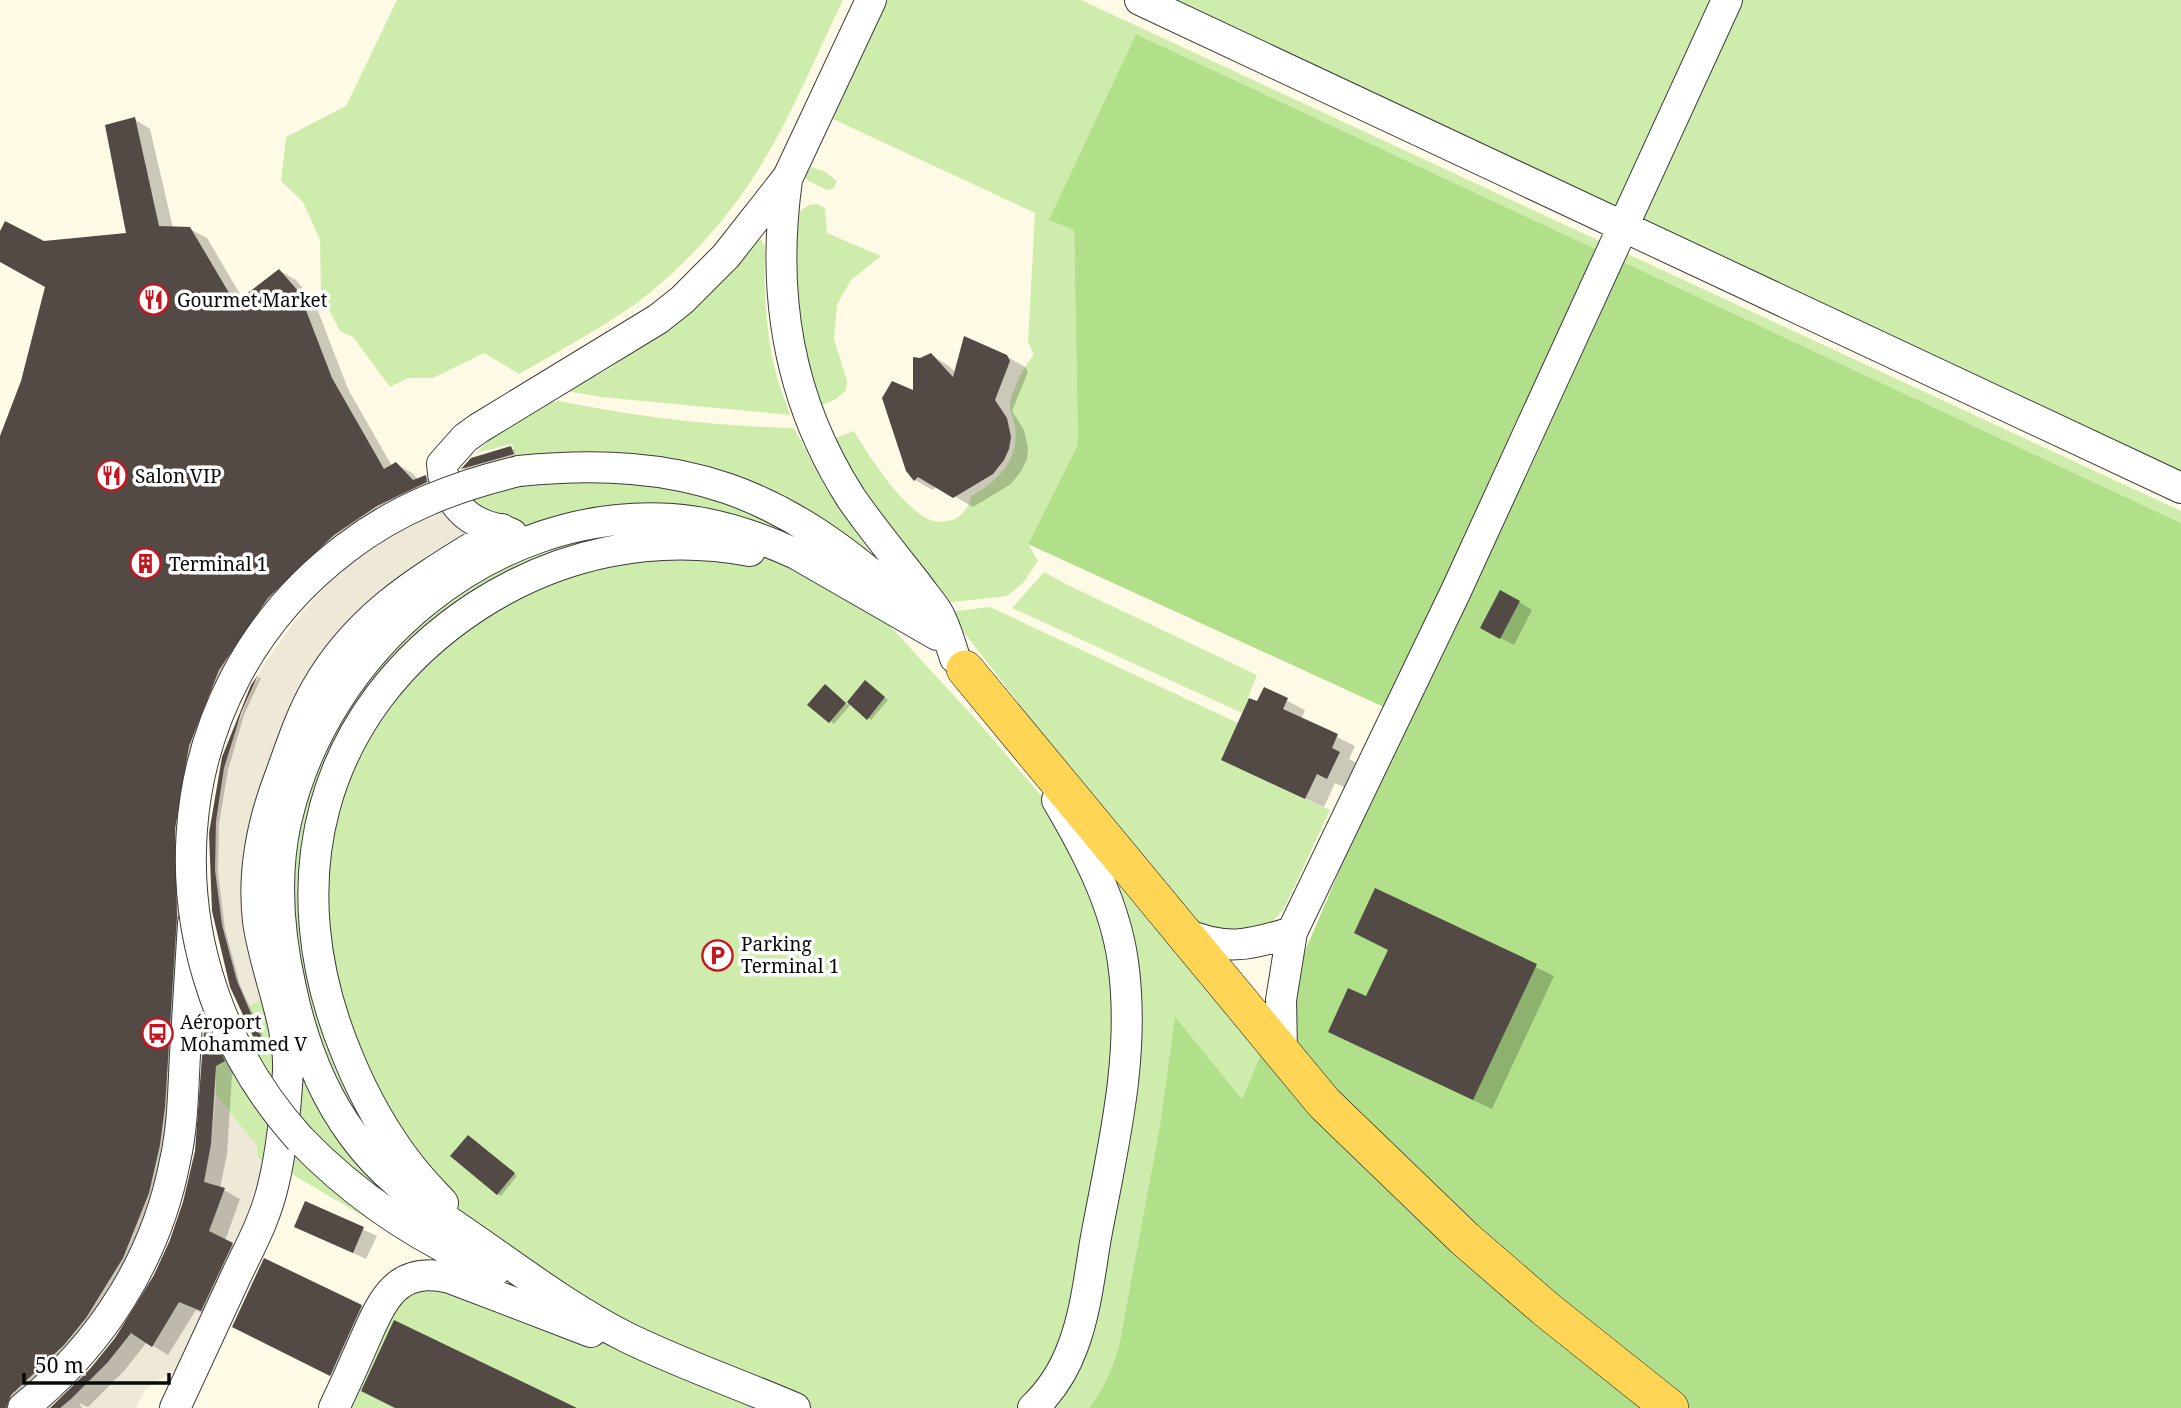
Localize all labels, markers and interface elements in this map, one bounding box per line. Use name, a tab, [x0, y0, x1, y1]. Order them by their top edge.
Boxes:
restaurant icon: Gourmet Market	[137, 283, 171, 317]
place label: Gourmet Market	[177, 287, 328, 313]
restaurant icon: Salon VIP	[95, 459, 129, 493]
place label: Salon VIP	[135, 463, 221, 489]
building icon: Terminal 1	[129, 547, 163, 581]
place label: Terminal 1	[169, 551, 267, 577]
place label: Parking Terminal 1	[741, 931, 839, 979]
parking icon: Parking Terminal 1	[701, 938, 735, 972]
place label: Aéroport Mohammed V	[180, 1009, 307, 1057]
bus stop icon: Aéroport Mohammed V	[140, 1016, 174, 1050]
scale bar	[24, 1342, 170, 1386]
text: 50 m	[35, 1351, 84, 1379]

